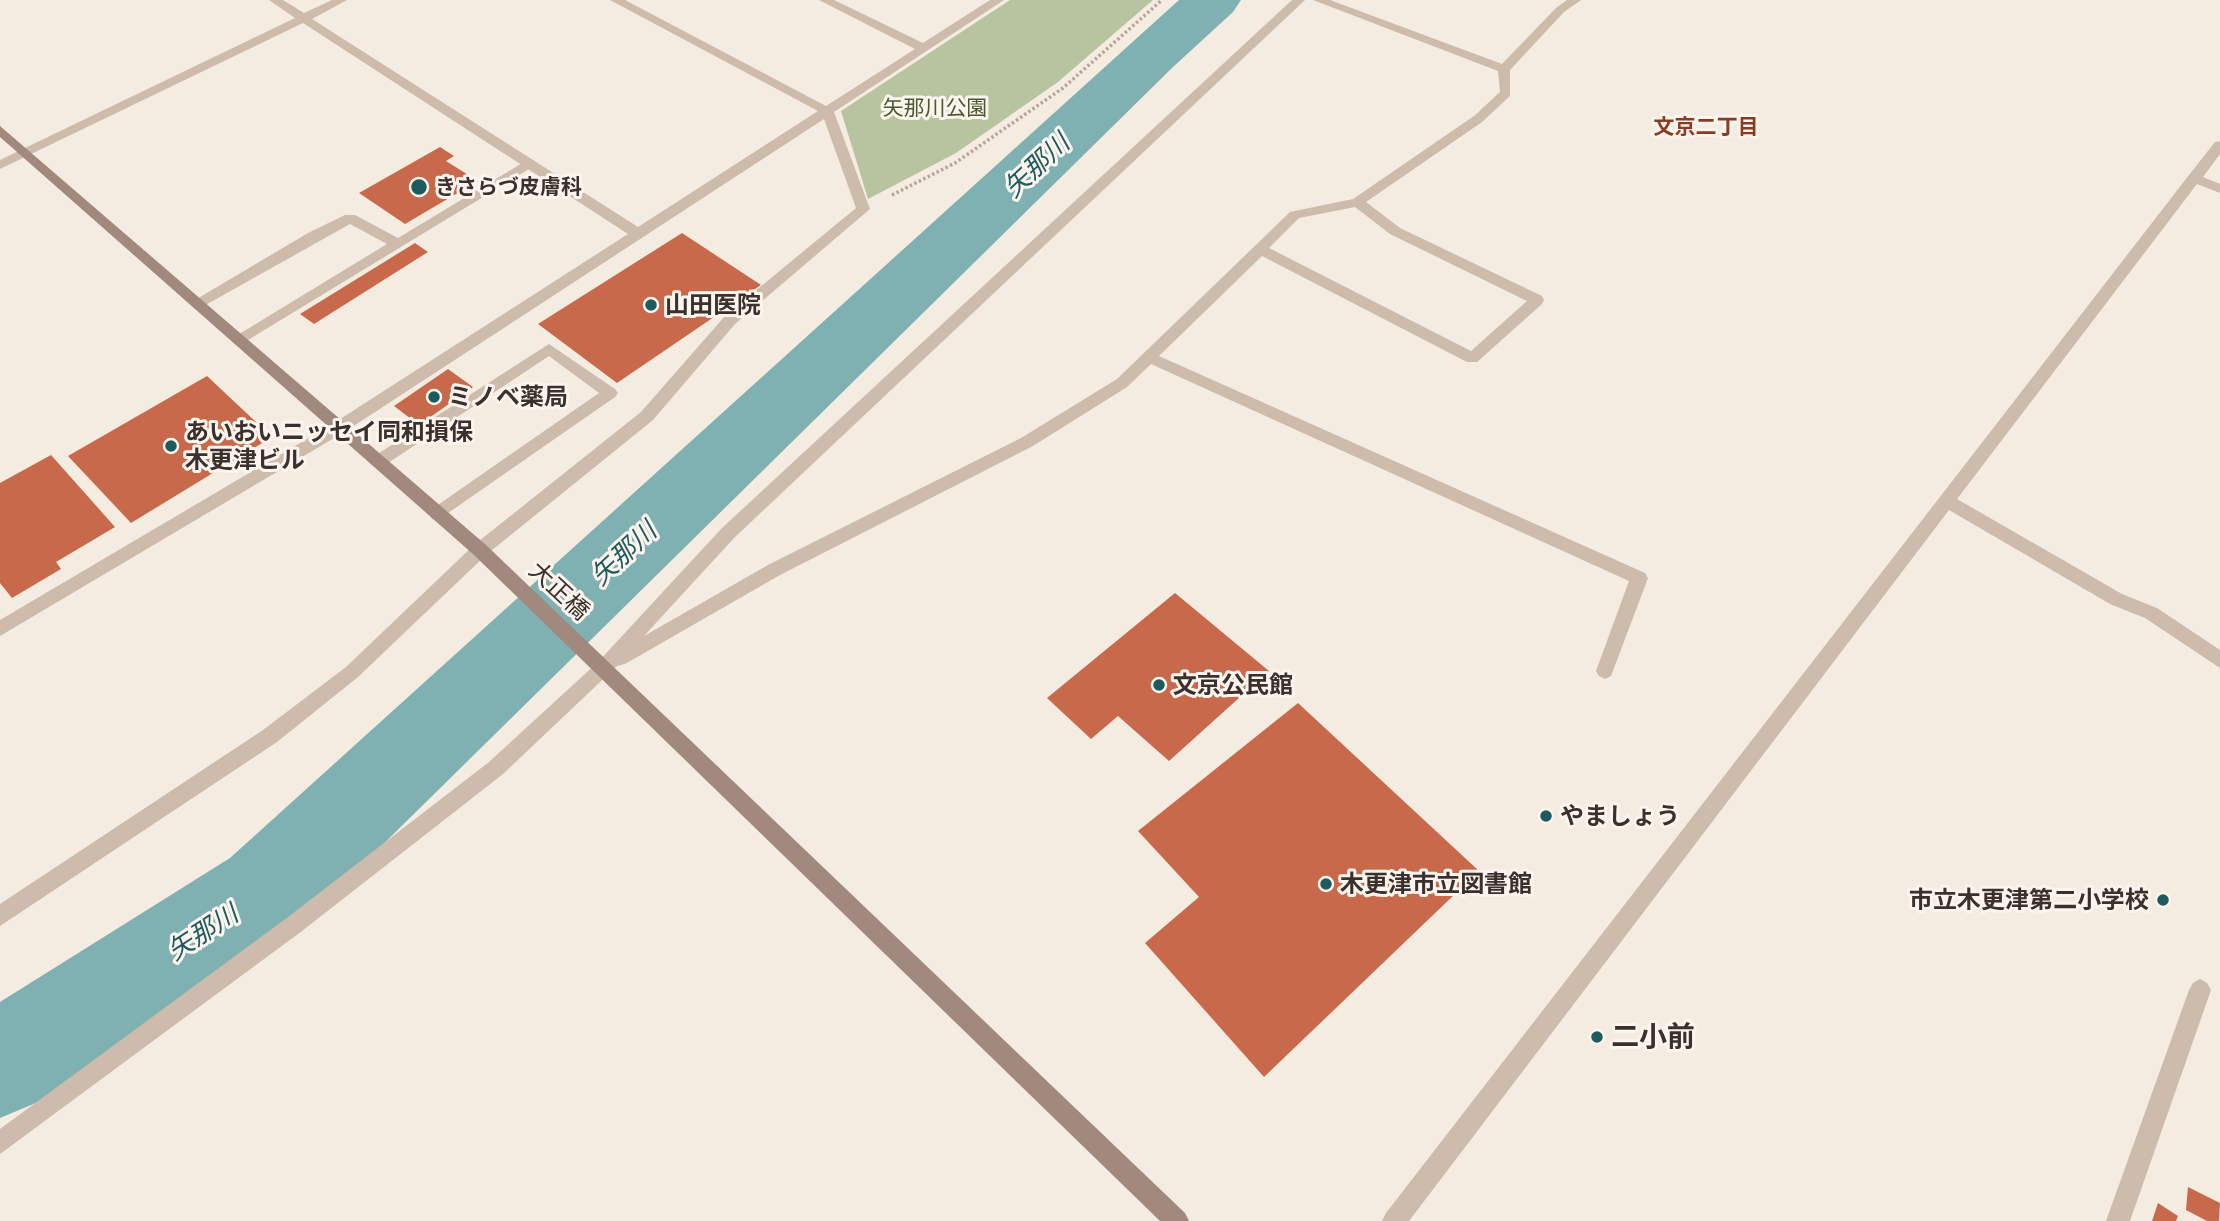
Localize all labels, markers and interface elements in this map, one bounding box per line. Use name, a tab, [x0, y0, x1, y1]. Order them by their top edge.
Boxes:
park label: 矢那川公園	[883, 95, 987, 121]
district label: 文京二丁目	[1654, 114, 1758, 140]
water label: 矢那川	[998, 128, 1076, 204]
place label: きさらづ皮膚科	[435, 174, 582, 200]
marker: きさらづ皮膚科	[409, 177, 429, 197]
place label: 山田医院	[665, 291, 761, 319]
marker: 山田医院	[643, 297, 659, 313]
place label: ミノベ薬局	[448, 383, 568, 411]
marker: ミノベ薬局	[426, 389, 442, 405]
place label: あいおいニッセイ同和損保 木更津ビル	[185, 418, 473, 474]
marker: あいおいニッセイ同和損保 木更津ビル	[163, 438, 179, 454]
water label: 矢那川	[585, 516, 663, 592]
street label: 大正橋	[523, 556, 595, 626]
place label: 文京公民館	[1173, 671, 1293, 699]
marker: 文京公民館	[1151, 677, 1167, 693]
place label: やましょう	[1560, 802, 1680, 830]
marker: やましょう	[1538, 808, 1554, 824]
place label: 木更津市立図書館	[1340, 870, 1532, 898]
marker: 木更津市立図書館	[1318, 876, 1334, 892]
place label: 市立木更津第二小学校	[1909, 886, 2149, 914]
marker: 市立木更津第二小学校	[2155, 892, 2171, 908]
water label: 矢那川	[162, 899, 244, 967]
place label: 二小前	[1611, 1020, 1695, 1054]
marker: 二小前	[1589, 1029, 1605, 1045]

